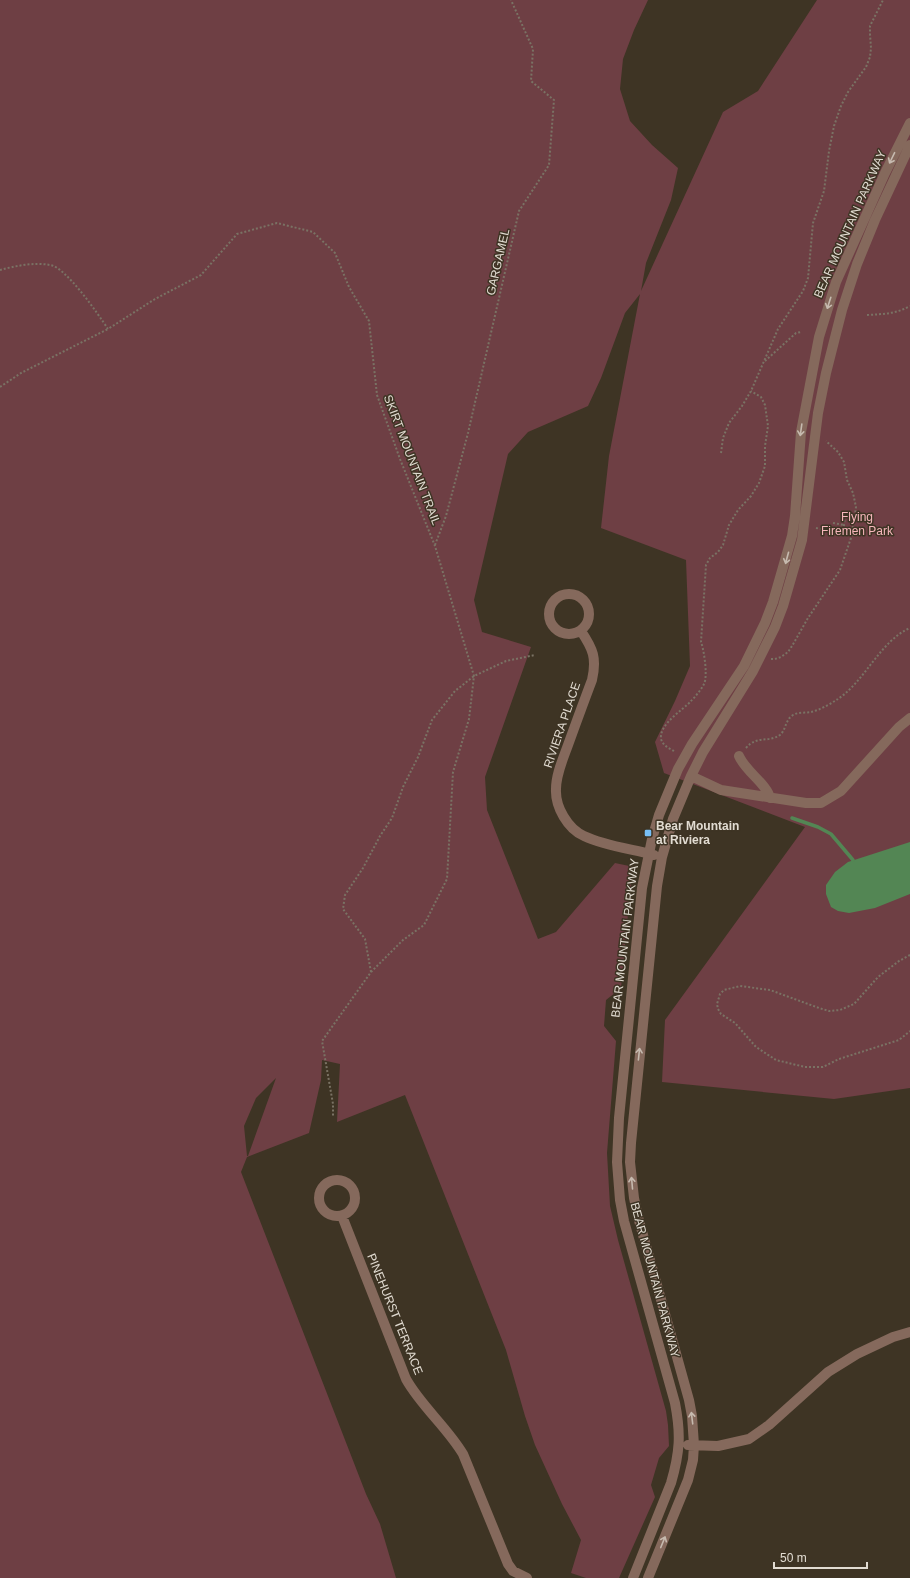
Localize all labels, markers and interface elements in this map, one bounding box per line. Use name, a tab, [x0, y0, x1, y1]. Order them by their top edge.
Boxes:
street label: BEAR MOUNTAIN PARKWAY	[811, 148, 889, 300]
one-way arrow	[888, 152, 895, 164]
street label: GARGAMEL	[484, 227, 513, 297]
one-way arrow	[825, 296, 832, 309]
street label: SKIRT MOUNTAIN TRAIL	[381, 393, 443, 527]
one-way arrow	[797, 423, 805, 436]
park label: Flying Firemen Park	[821, 510, 894, 538]
one-way arrow	[782, 552, 790, 565]
street label: RIVIERA PLACE	[541, 680, 583, 770]
place label: Bear Mountain at Riviera	[656, 819, 739, 847]
marker: Bear Mountain at Riviera	[643, 828, 653, 838]
street label: BEAR MOUNTAIN PARKWAY	[608, 858, 642, 1018]
one-way arrow	[636, 1048, 643, 1061]
one-way arrow	[629, 1177, 636, 1190]
street label: BEAR MOUNTAIN PARKWAY	[628, 1201, 682, 1359]
street label: PINEHURST TERRACE	[364, 1251, 426, 1377]
one-way arrow	[688, 1411, 696, 1424]
one-way arrow	[660, 1537, 668, 1549]
scale bar	[774, 1544, 867, 1570]
text: 50 m	[780, 1551, 807, 1565]

